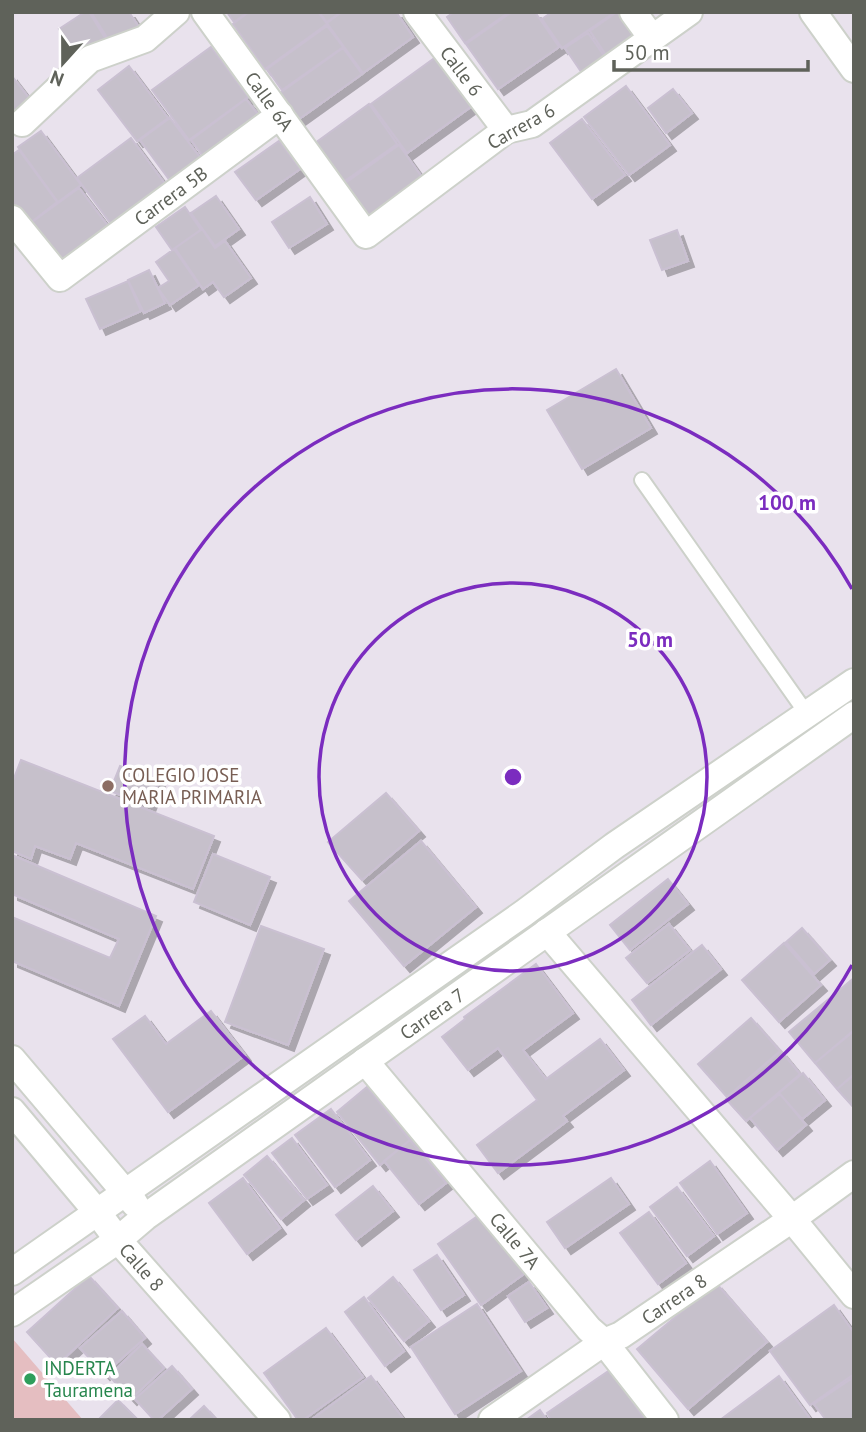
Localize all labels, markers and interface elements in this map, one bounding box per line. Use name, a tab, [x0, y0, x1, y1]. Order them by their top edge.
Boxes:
north arrow	[28, 28, 98, 98]
scale bar	[614, 28, 808, 72]
text: 50 m	[624, 39, 670, 66]
street label: Calle 6	[435, 41, 488, 101]
text: N	[47, 65, 67, 92]
street label: Calle 6A	[240, 67, 299, 135]
street label: Carrera 6	[483, 98, 559, 154]
street label: Carrera 5B	[130, 161, 212, 231]
text: 100 m	[758, 489, 816, 516]
text: 50 m	[627, 626, 673, 653]
place label: COLEGIO JOSE MARIA PRIMARIA	[122, 763, 262, 809]
centre of rings	[501, 765, 525, 789]
marker: COLEGIO JOSE MARIA PRIMARIA	[100, 778, 116, 794]
street label: Carrera 7	[395, 983, 469, 1045]
street label: Calle 7A	[485, 1207, 546, 1274]
street label: Calle 8	[114, 1238, 169, 1296]
street label: Carrera 8	[637, 1268, 711, 1330]
place label: INDERTA Tauramena	[44, 1356, 133, 1402]
marker: INDERTA Tauramena	[22, 1371, 38, 1387]

